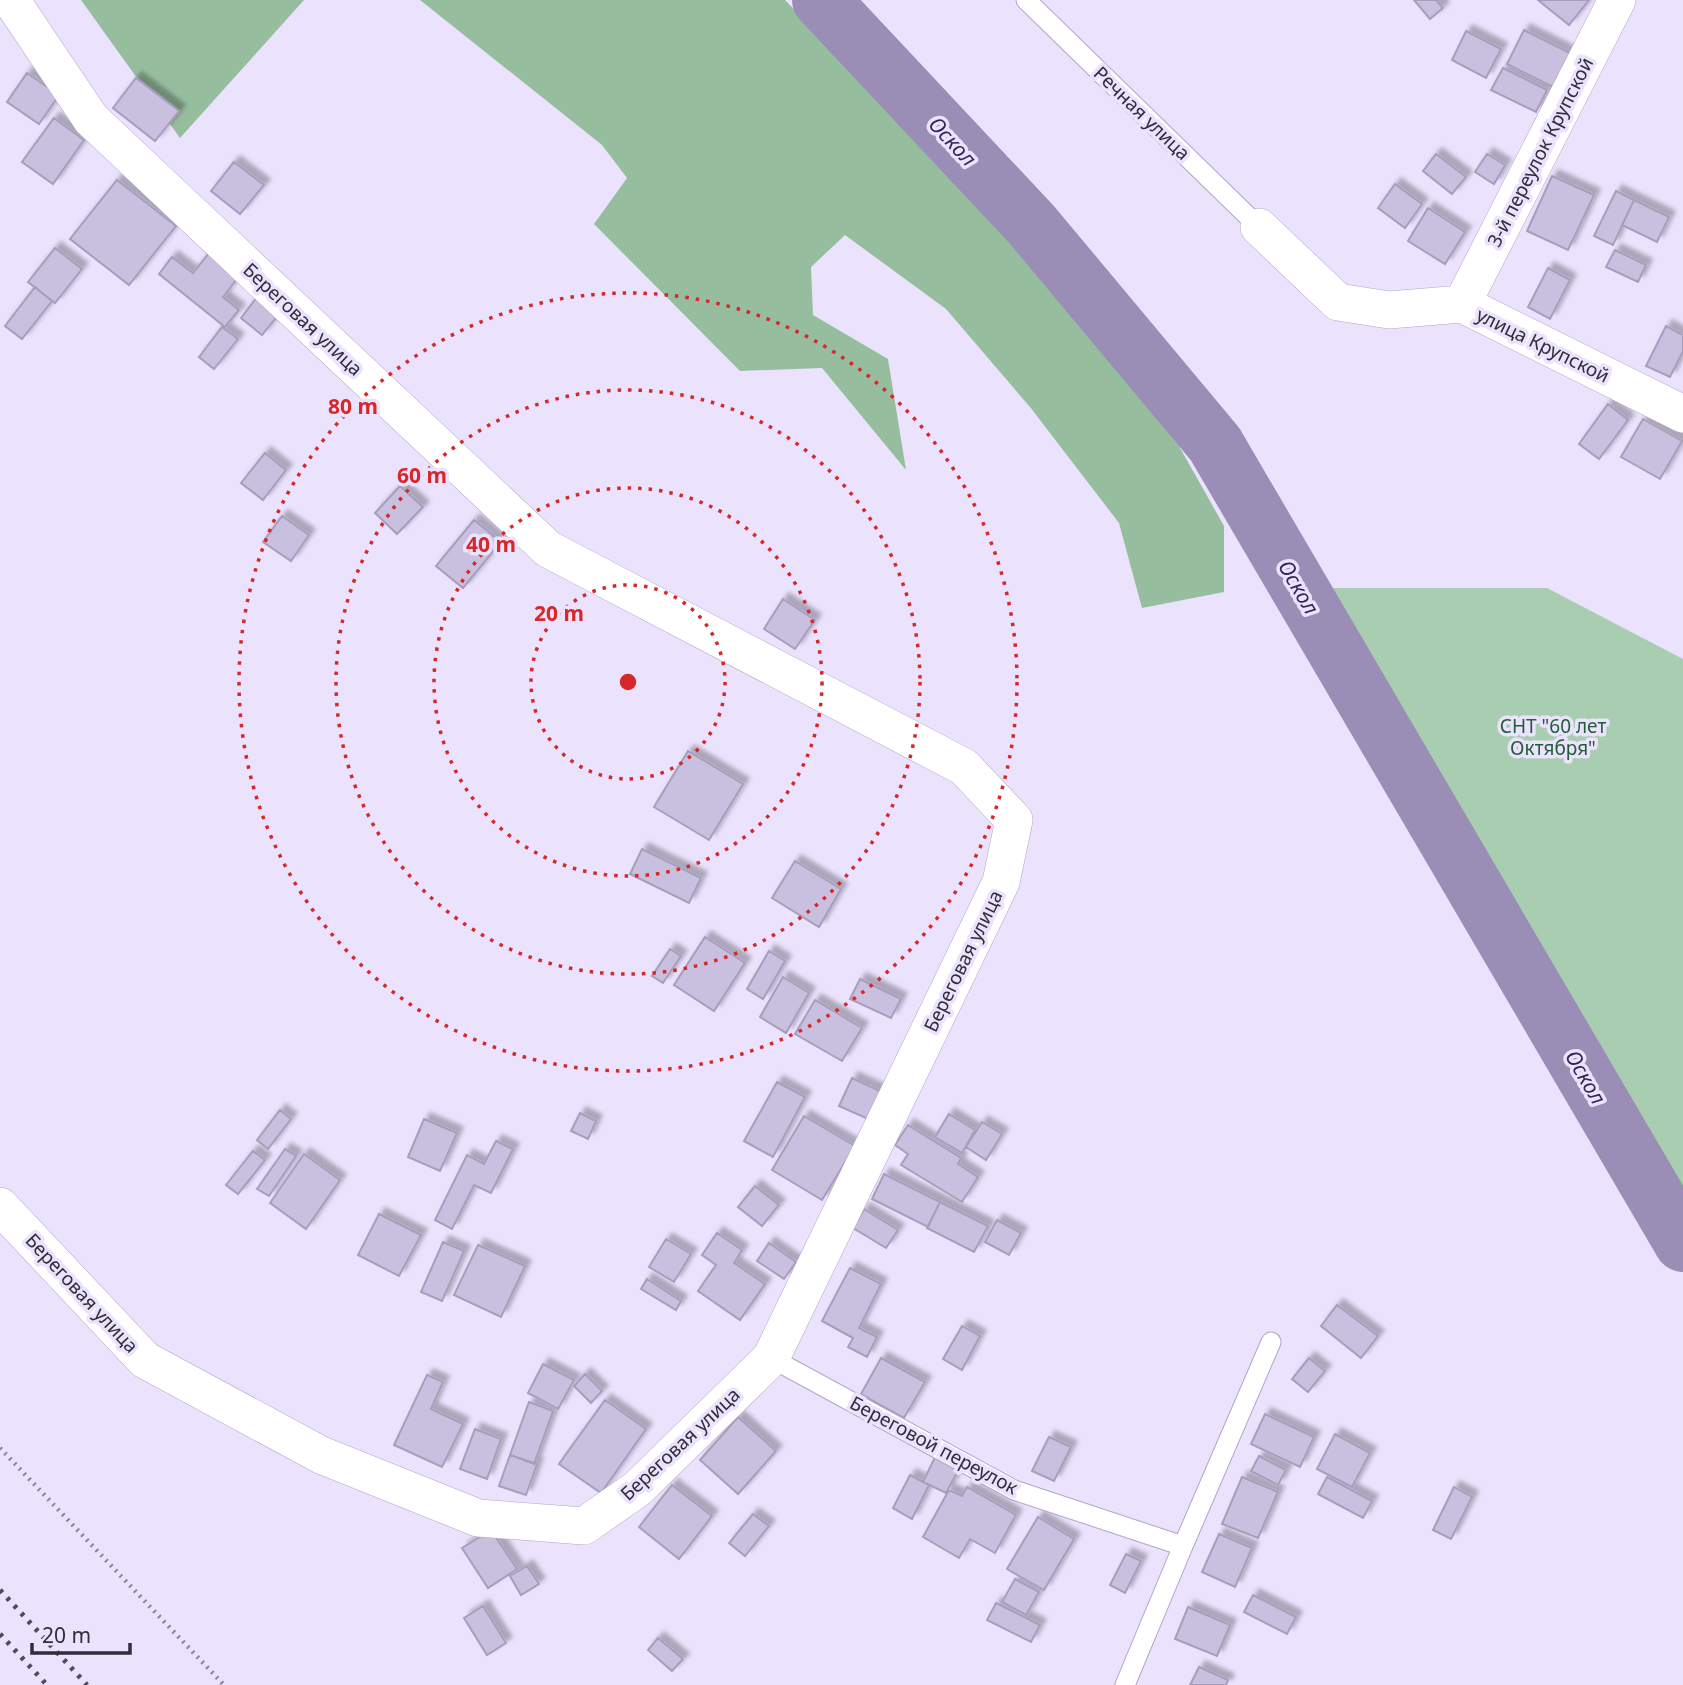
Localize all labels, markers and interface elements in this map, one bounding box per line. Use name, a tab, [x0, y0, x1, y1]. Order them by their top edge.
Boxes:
street label: 3-й переулок Крупской	[1481, 53, 1599, 251]
street label: Речная улица	[1088, 60, 1196, 166]
water label: Оскол	[923, 110, 983, 172]
street label: Береговая улица	[238, 257, 368, 381]
street label: улица Крупской	[1472, 302, 1614, 388]
text: 80 m	[328, 392, 378, 420]
text: 60 m	[397, 461, 447, 489]
text: 40 m	[466, 530, 516, 558]
water label: Оскол	[1272, 555, 1326, 619]
text: 20 m	[534, 599, 584, 627]
centre of rings	[616, 670, 640, 694]
park label: СНТ "60 лет Октября"	[1500, 713, 1606, 761]
street label: Береговая улица	[917, 886, 1009, 1036]
water label: Оскол	[1559, 1045, 1613, 1109]
street label: Береговая улица	[20, 1228, 144, 1358]
street label: Береговая улица	[615, 1382, 745, 1506]
street label: Береговой переулок	[845, 1390, 1023, 1500]
scale bar	[32, 1612, 130, 1656]
text: 20 m	[42, 1621, 91, 1649]

